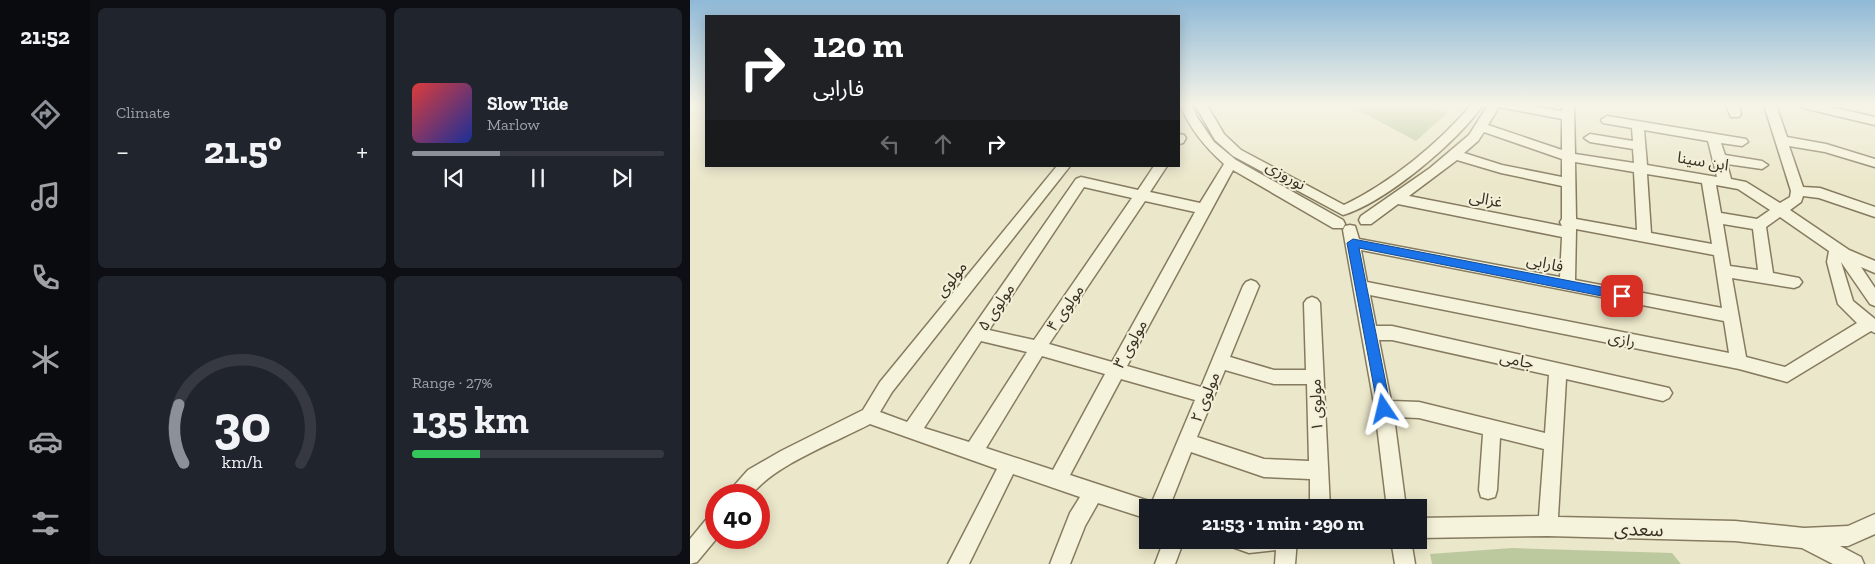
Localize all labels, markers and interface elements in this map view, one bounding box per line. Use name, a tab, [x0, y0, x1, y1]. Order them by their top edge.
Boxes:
text: 21:52	[20, 23, 70, 50]
text: 120 m	[813, 24, 903, 66]
icon: right	[730, 35, 795, 100]
text: فارابی	[813, 75, 864, 102]
text: Slow Tide	[487, 92, 568, 115]
icon: directions	[28, 97, 63, 132]
text: Climate	[116, 103, 170, 122]
text: Marlow	[487, 115, 540, 134]
text: 21.5°	[204, 127, 282, 173]
icon: left	[876, 130, 904, 158]
icon: ahead	[929, 130, 957, 158]
icon: right	[982, 130, 1010, 158]
text: −	[116, 135, 129, 168]
text: +	[356, 135, 368, 168]
street label: ابن سینا	[1676, 148, 1730, 174]
street label: نوروزی	[1263, 156, 1309, 194]
icon: previous	[440, 164, 468, 192]
icon: pause	[524, 164, 552, 192]
icon: next	[608, 164, 636, 192]
icon: music	[28, 179, 63, 214]
street label: غزالی	[1468, 186, 1504, 212]
street label: فارابی	[1525, 250, 1565, 276]
street label: مولوی	[931, 258, 971, 300]
icon: phone	[28, 260, 63, 295]
pin	[1601, 275, 1643, 317]
street label: مولوی ۵	[973, 280, 1019, 334]
street label: مولوی ۴	[1042, 281, 1088, 335]
icon: arrive	[1608, 282, 1636, 310]
street label: مولوی ۳	[1109, 316, 1151, 372]
street label: رازی	[1607, 327, 1637, 351]
icon: climate	[28, 342, 63, 377]
street label: جامی	[1498, 347, 1536, 373]
street label: مولوی ۲	[1186, 369, 1224, 425]
text: Range · 27%	[412, 373, 493, 392]
street label: مولوی ۱	[1306, 378, 1326, 432]
position arrow	[1357, 382, 1409, 434]
text: 30	[213, 393, 271, 455]
text: 135 km	[412, 397, 529, 443]
icon: car	[28, 424, 63, 459]
text: km/h	[222, 451, 262, 473]
speed limit sign: 40	[705, 484, 770, 549]
icon: filters	[28, 506, 63, 541]
text: 21:53 · 1 min · 290 m	[1202, 512, 1364, 535]
street label: سعدی	[1614, 517, 1664, 541]

